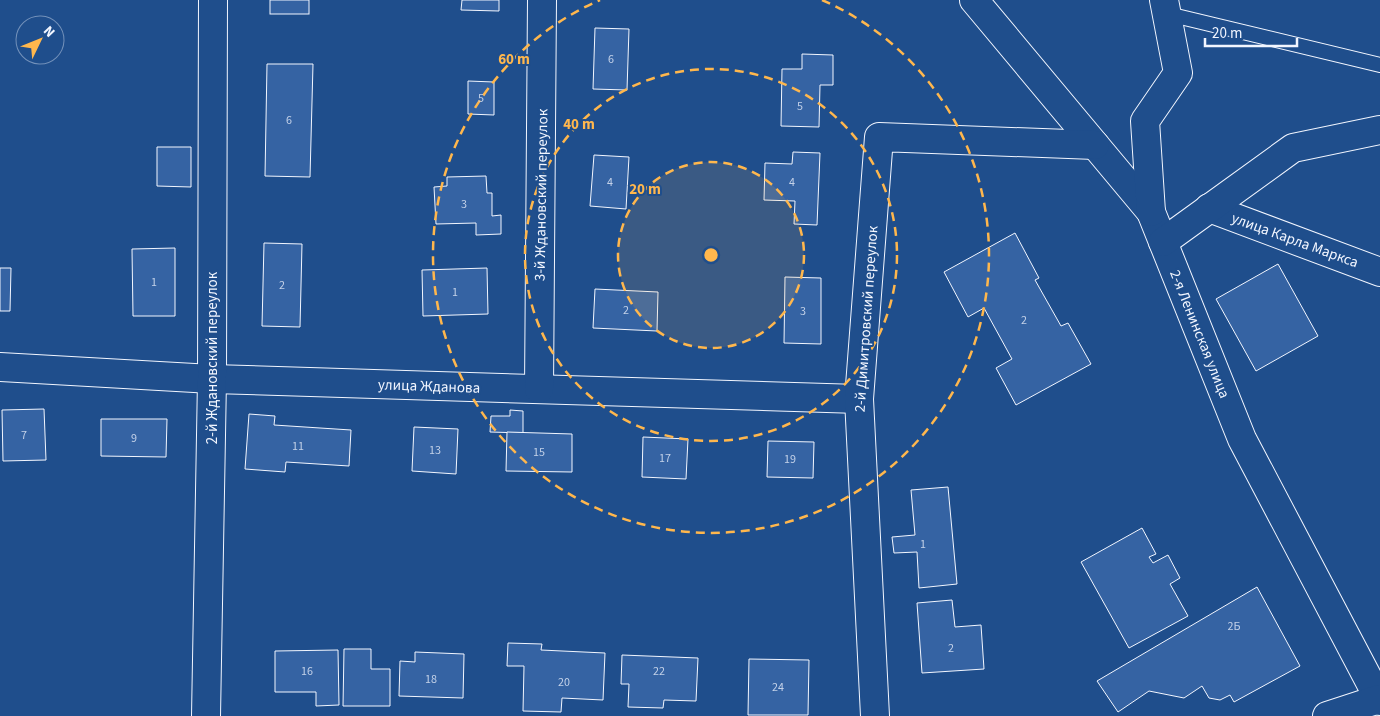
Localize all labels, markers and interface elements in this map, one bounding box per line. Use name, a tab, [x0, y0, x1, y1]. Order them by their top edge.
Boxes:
north arrow	[15, 15, 65, 65]
scale bar	[1205, 15, 1298, 47]
text: N	[38, 22, 59, 42]
text: 20 m	[1212, 23, 1242, 44]
text: 60 m	[498, 49, 530, 70]
house number: 6	[608, 51, 614, 68]
house number: 5	[478, 90, 484, 107]
house number: 5	[797, 98, 803, 115]
street label: 3-й Ждановский переулок	[529, 108, 554, 281]
house number: 6	[286, 112, 292, 129]
text: 40 m	[563, 114, 595, 135]
house number: 4	[607, 174, 613, 191]
house number: 4	[789, 174, 795, 191]
text: 20 m	[629, 179, 661, 200]
house number: 3	[461, 196, 467, 213]
street label: улица Карла Маркса	[1228, 208, 1361, 273]
street label: 2-й Димитровский переулок	[850, 225, 884, 413]
centre of rings	[702, 246, 720, 264]
street label: 2-я Ленинская улица	[1164, 267, 1235, 401]
street label: 2-й Ждановский переулок	[202, 271, 223, 444]
house number: 1	[151, 274, 157, 291]
house number: 2	[279, 277, 285, 294]
house number: 1	[452, 284, 458, 301]
house number: 2	[623, 302, 629, 319]
house number: 3	[800, 303, 806, 320]
house number: 2	[1021, 312, 1027, 329]
street label: улица Жданова	[377, 374, 481, 399]
house number: 7	[21, 427, 27, 444]
house number: 9	[131, 430, 137, 447]
house number: 11	[292, 438, 304, 455]
house number: 13	[429, 442, 441, 459]
house number: 15	[533, 444, 545, 461]
house number: 17	[659, 450, 671, 467]
house number: 19	[784, 451, 796, 468]
house number: 1	[920, 536, 926, 553]
house number: 2Б	[1228, 618, 1240, 635]
house number: 2	[948, 640, 954, 657]
house number: 16	[301, 663, 313, 680]
house number: 22	[653, 663, 665, 680]
house number: 18	[425, 671, 437, 688]
house number: 20	[558, 674, 570, 691]
house number: 24	[772, 679, 784, 696]

